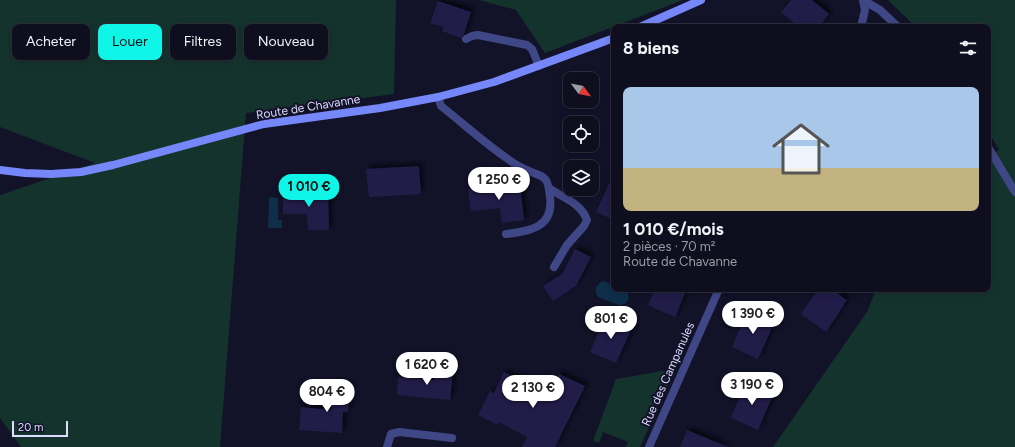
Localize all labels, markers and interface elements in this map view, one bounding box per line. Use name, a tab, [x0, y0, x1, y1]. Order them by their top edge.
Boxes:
chip: Acheter	[12, 24, 90, 60]
chip: Louer	[98, 24, 162, 60]
chip: Filtres	[170, 24, 236, 60]
chip: Nouveau	[244, 24, 328, 60]
icon: filters	[957, 37, 979, 59]
text: 8 biens	[623, 38, 679, 58]
north arrow	[563, 72, 599, 108]
map controls	[563, 72, 599, 196]
street label: Route de Chavanne	[255, 92, 362, 122]
icon: home	[765, 113, 837, 185]
button: locate	[563, 116, 599, 152]
button: layers	[563, 160, 599, 196]
pin: 1 250 €	[462, 167, 536, 201]
text: 1 250 €	[477, 172, 521, 187]
pin: 1 010 €	[272, 174, 346, 208]
text: 1 010 €	[287, 179, 331, 194]
text: 1 010 €/mois	[623, 219, 724, 239]
text: 2 pièces · 70 m²	[623, 239, 715, 254]
text: Route de Chavanne	[623, 254, 737, 269]
pin: 1 390 €	[716, 301, 790, 335]
pin: 801 €	[583, 306, 639, 340]
text: 1 390 €	[731, 306, 775, 321]
text: 801 €	[594, 311, 628, 326]
street label: Rue des Campanules	[639, 320, 697, 428]
pin: 1 620 €	[390, 352, 464, 386]
text: 1 620 €	[405, 357, 449, 372]
pin: 3 190 €	[715, 372, 789, 406]
pin: 2 130 €	[496, 375, 570, 409]
text: 3 190 €	[730, 377, 774, 392]
pin: 804 €	[299, 379, 355, 413]
text: 2 130 €	[511, 380, 555, 395]
text: 804 €	[309, 384, 345, 399]
scale bar	[12, 419, 68, 438]
text: 20 m	[18, 421, 43, 434]

